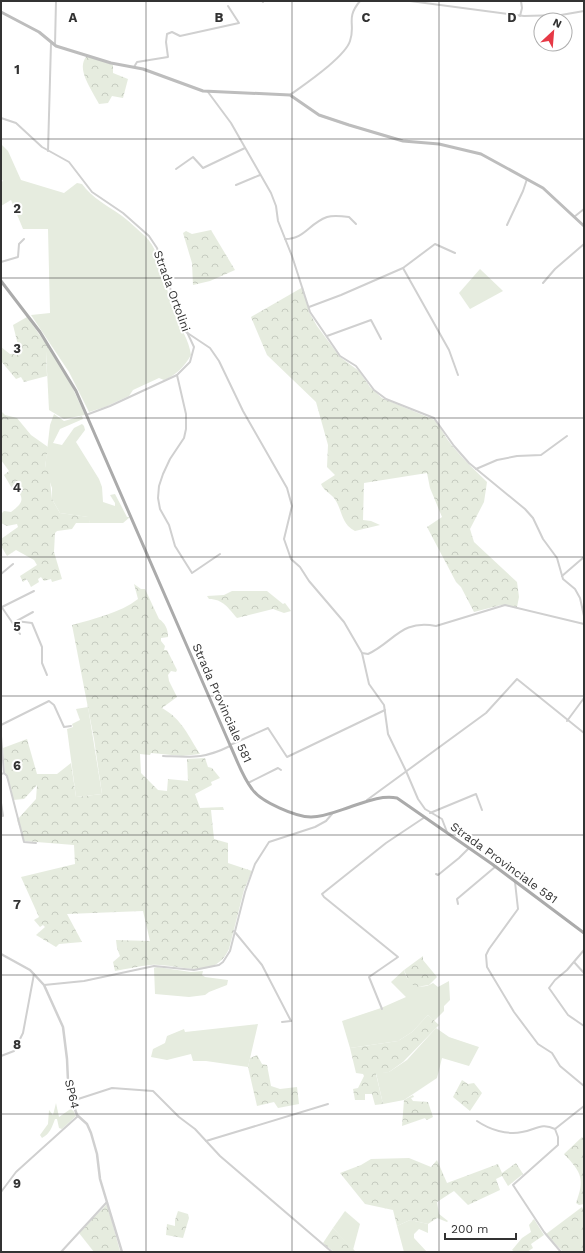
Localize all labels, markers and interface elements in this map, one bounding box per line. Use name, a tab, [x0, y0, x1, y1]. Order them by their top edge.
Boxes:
text: A	[69, 10, 78, 25]
text: B	[215, 10, 224, 25]
text: C	[362, 10, 371, 25]
text: D	[507, 10, 517, 25]
north arrow	[533, 12, 573, 52]
text: N	[551, 16, 564, 31]
text: 1	[14, 62, 20, 77]
text: 2	[13, 201, 21, 216]
street label: Strada Ortolini	[151, 248, 193, 334]
text: 3	[13, 341, 21, 356]
text: 4	[13, 480, 22, 495]
text: 5	[13, 619, 21, 634]
street label: Strada Provinciale 581	[189, 641, 255, 765]
text: 6	[13, 758, 21, 773]
street label: Strada Provinciale 581	[448, 819, 560, 907]
text: 7	[13, 897, 21, 912]
text: 8	[13, 1037, 21, 1052]
street label: SP64	[62, 1078, 82, 1110]
text: 9	[13, 1176, 21, 1191]
scale bar	[445, 1215, 516, 1241]
text: 200 m	[451, 1222, 488, 1236]

